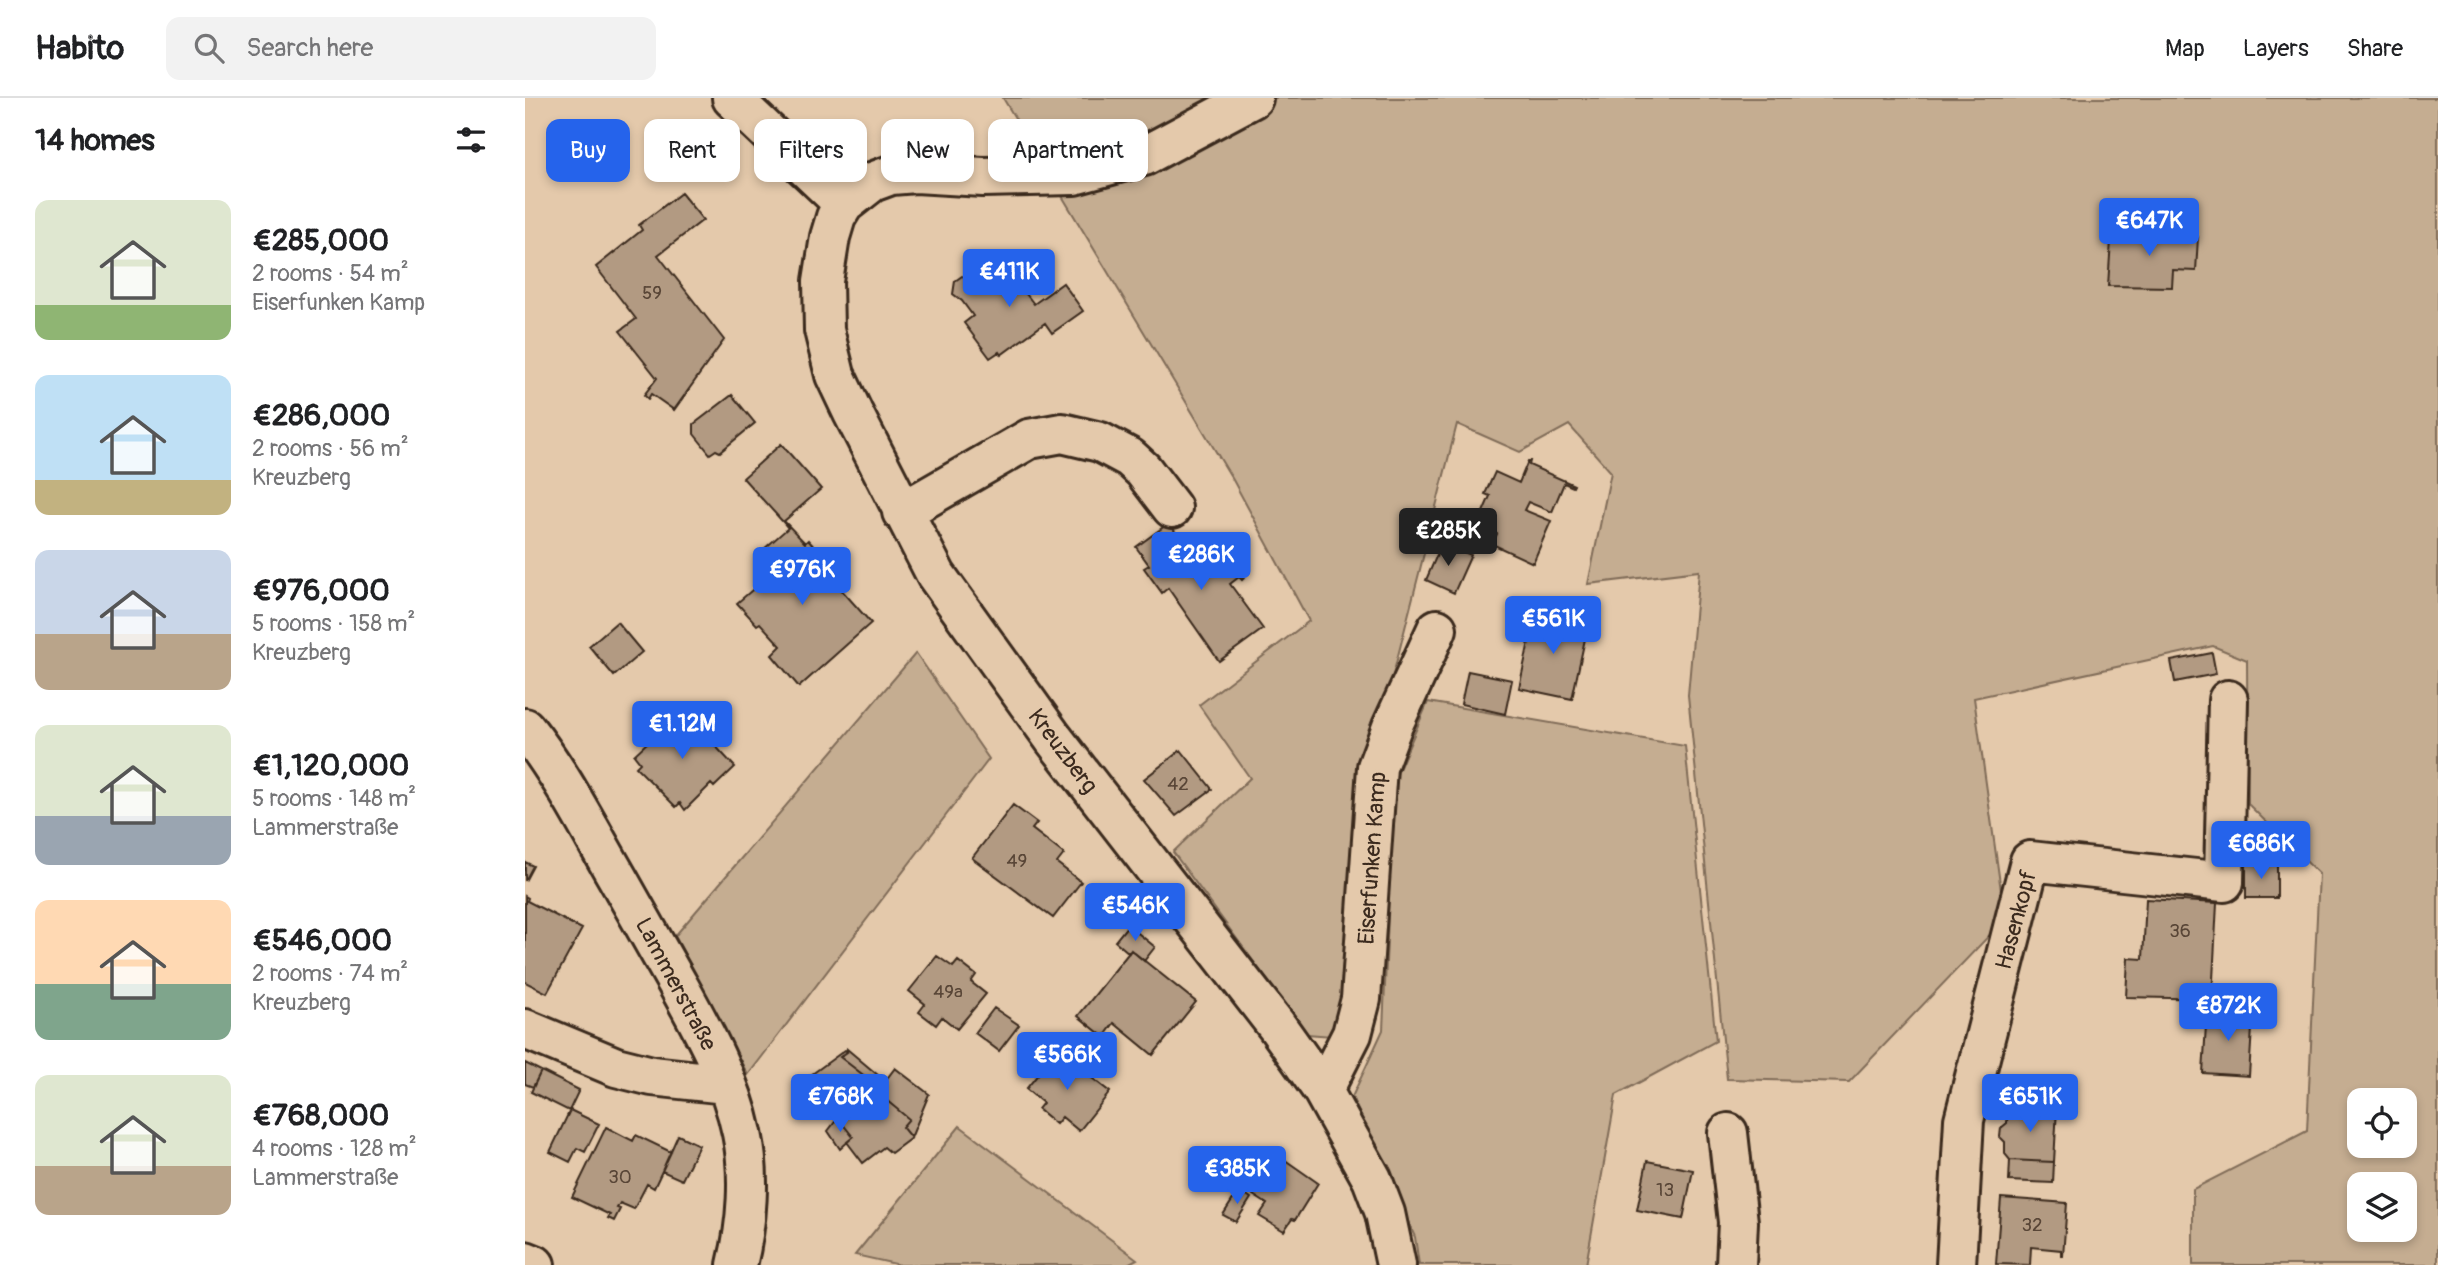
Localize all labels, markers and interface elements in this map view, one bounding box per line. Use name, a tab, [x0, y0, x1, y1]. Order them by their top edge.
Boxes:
search box	[166, 17, 656, 80]
text: Habito	[35, 28, 124, 69]
icon: search	[190, 29, 228, 67]
text: Search here	[246, 32, 373, 64]
text: Map	[2165, 34, 2205, 63]
text: Layers	[2243, 34, 2309, 63]
text: Share	[2347, 34, 2403, 63]
chip: Buy	[546, 119, 630, 182]
chip: Rent	[644, 119, 740, 182]
chip: Filters	[754, 119, 867, 182]
chip: New	[881, 119, 974, 182]
chip: Apartment	[988, 119, 1148, 182]
icon: filters	[452, 121, 490, 159]
text: 14 homes	[35, 122, 155, 159]
pin: €647K	[2100, 198, 2198, 258]
text: €647K	[2115, 206, 2183, 235]
text: €285,000	[252, 222, 389, 259]
icon: home	[91, 228, 175, 312]
pin: €411K	[960, 250, 1058, 309]
text: €411K	[979, 257, 1039, 286]
text: 2 rooms · 54 m²	[252, 259, 409, 288]
house number: 59	[642, 281, 662, 305]
text: Eiserfunken Kamp	[252, 288, 425, 317]
text: €286,000	[252, 397, 390, 434]
icon: home	[91, 403, 175, 487]
text: 2 rooms · 56 m²	[252, 434, 409, 463]
text: Kreuzberg	[252, 463, 351, 492]
pin: €285K	[1399, 508, 1497, 568]
text: €285K	[1415, 516, 1481, 545]
pin: €286K	[1152, 532, 1250, 592]
text: €286K	[1168, 540, 1234, 569]
pin: €976K	[753, 547, 851, 607]
text: €976K	[769, 555, 835, 584]
text: €976,000	[252, 572, 390, 609]
icon: home	[91, 578, 175, 662]
pin: €561K	[1504, 596, 1602, 656]
text: €561K	[1521, 604, 1585, 633]
text: 5 rooms · 158 m²	[252, 609, 415, 638]
text: Kreuzberg	[252, 638, 351, 667]
pin: €1.12M	[625, 702, 739, 761]
street label: Kreuzberg	[1022, 703, 1104, 799]
text: €1.12M	[648, 709, 716, 738]
text: €1,120,000	[252, 747, 409, 784]
icon: home	[91, 753, 175, 837]
street label: Eiserfunken Kamp	[1351, 771, 1393, 945]
house number: 42	[1167, 772, 1189, 796]
text: 5 rooms · 148 m²	[252, 784, 416, 813]
text: Lammerstraße	[252, 813, 398, 842]
pin: €686K	[2212, 822, 2310, 881]
text: €686K	[2227, 829, 2295, 858]
house number: 49	[1007, 849, 1027, 873]
street label: Hasenkopf	[1989, 867, 2043, 973]
pin: €546K	[1086, 884, 1184, 943]
text: €546K	[1101, 891, 1169, 920]
street label: Lammerstraße	[629, 913, 723, 1056]
house number: 36	[2169, 919, 2191, 943]
text: €546,000	[252, 922, 392, 959]
icon: home	[91, 928, 175, 1012]
text: 2 rooms · 74 m²	[252, 959, 408, 988]
house number: 49a	[933, 980, 963, 1004]
pin: €872K	[2179, 984, 2277, 1043]
text: Kreuzberg	[252, 988, 351, 1017]
text: €872K	[2195, 991, 2261, 1020]
pin: €566K	[1018, 1032, 1116, 1092]
text: €566K	[1033, 1040, 1101, 1069]
pin: €768K	[791, 1074, 889, 1134]
pin: €651K	[1981, 1074, 2079, 1134]
text: €768K	[807, 1082, 873, 1111]
text: €651K	[1998, 1082, 2062, 1111]
map controls	[2347, 1088, 2417, 1242]
button: locate	[2347, 1088, 2417, 1158]
text: €768,000	[252, 1097, 389, 1134]
icon: home	[91, 1103, 175, 1187]
text: 4 rooms · 128 m²	[252, 1134, 417, 1163]
pin: €385K	[1188, 1146, 1286, 1206]
text: €385K	[1204, 1154, 1270, 1183]
text: Lammerstraße	[252, 1163, 398, 1192]
house number: 30	[608, 1165, 632, 1189]
button: layers	[2347, 1172, 2417, 1242]
house number: 13	[1656, 1178, 1674, 1202]
house number: 32	[2021, 1213, 2043, 1237]

